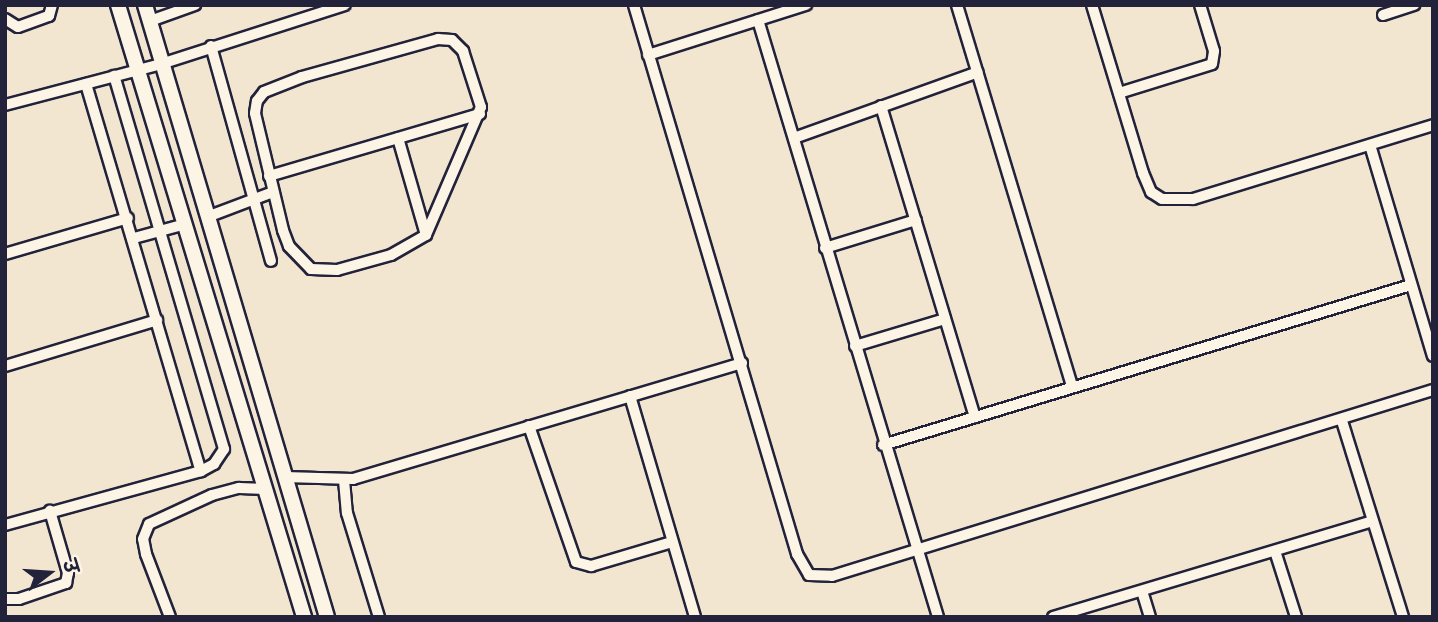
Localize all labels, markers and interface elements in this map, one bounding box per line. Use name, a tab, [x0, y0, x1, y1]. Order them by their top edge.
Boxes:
north arrow	[14, 538, 84, 608]
text: उ	[57, 557, 82, 576]

